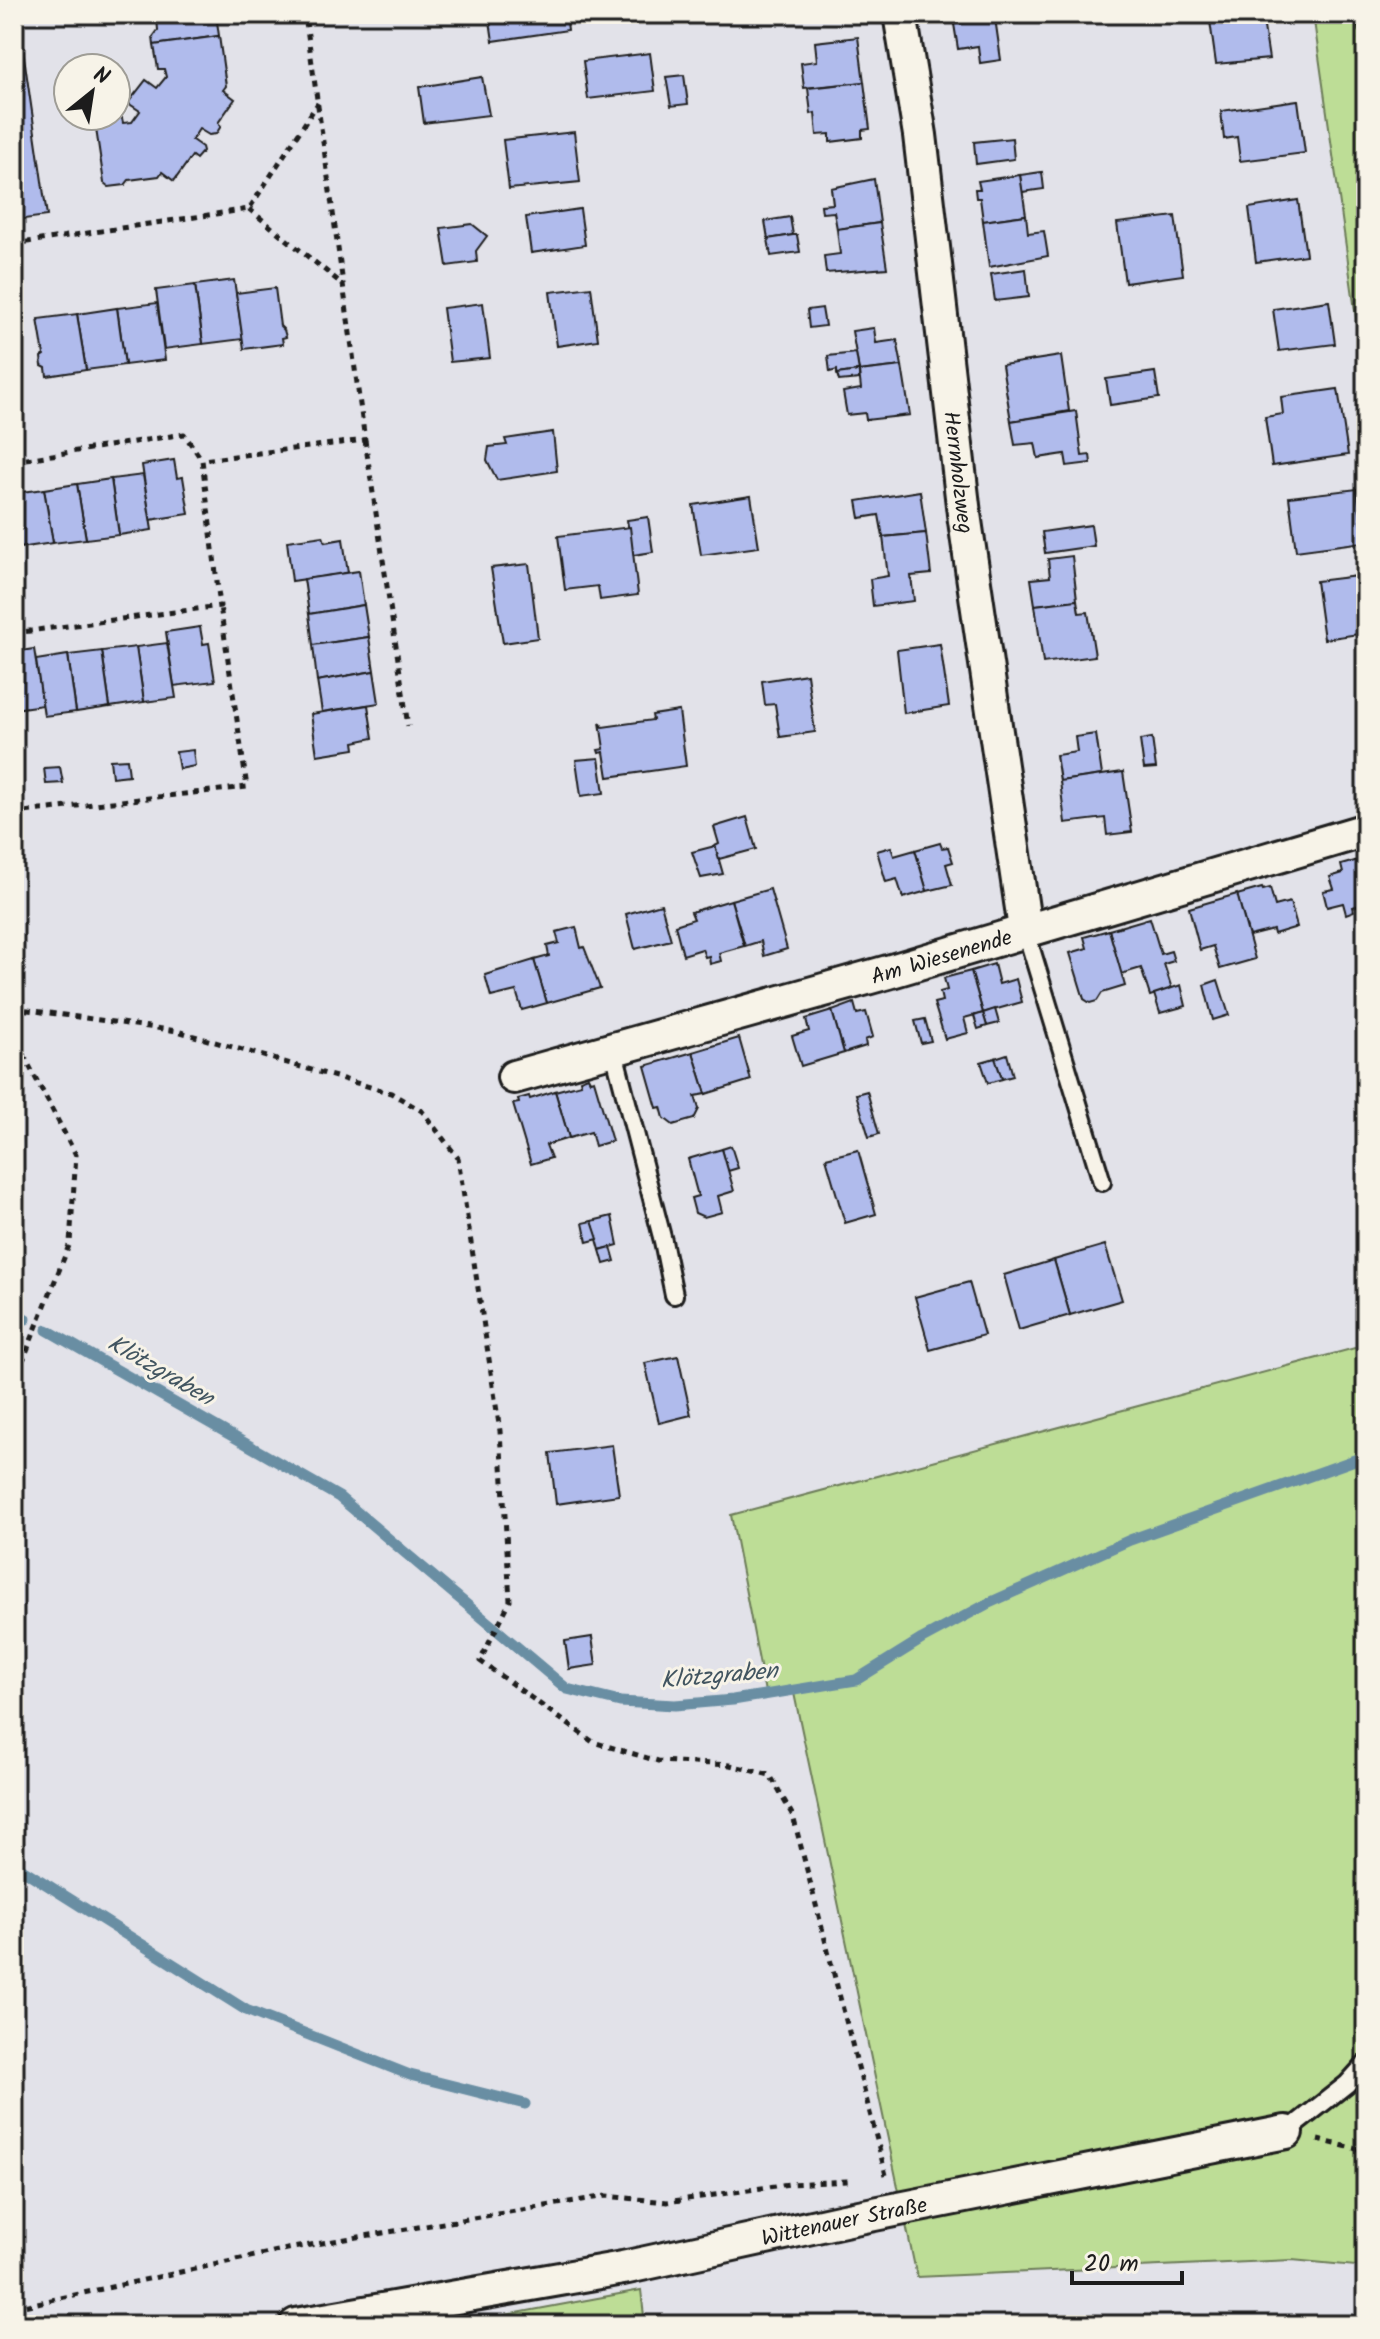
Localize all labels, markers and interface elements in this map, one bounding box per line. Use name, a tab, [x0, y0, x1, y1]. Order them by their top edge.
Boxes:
north arrow	[52, 52, 132, 132]
text: N	[86, 58, 116, 96]
street label: Herrnholzweg	[932, 409, 982, 536]
street label: Am Wiesenende	[867, 921, 1017, 996]
water label: Klötzgraben	[100, 1325, 223, 1419]
water label: Klötzgraben	[659, 1652, 782, 1701]
street label: Wittenauer Straße	[758, 2189, 931, 2257]
scale bar	[1072, 2235, 1182, 2285]
text: 20 m	[1084, 2245, 1139, 2284]

